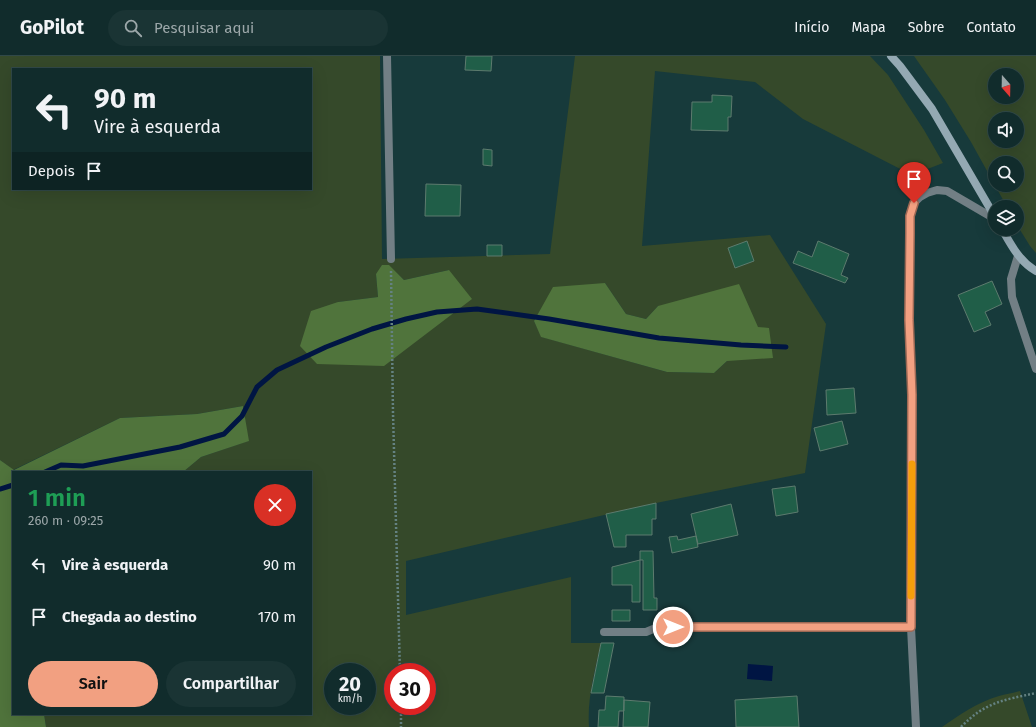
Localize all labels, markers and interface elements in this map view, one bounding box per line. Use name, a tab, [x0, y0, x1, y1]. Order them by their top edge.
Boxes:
search box	[108, 10, 388, 46]
text: GoPilot	[20, 16, 84, 39]
icon: search	[122, 17, 144, 39]
text: Pesquisar aqui	[154, 19, 254, 37]
text: Início	[794, 19, 829, 36]
text: Mapa	[851, 19, 886, 36]
text: Sobre	[908, 19, 944, 36]
text: Contato	[966, 19, 1016, 36]
north arrow	[988, 68, 1024, 104]
map controls	[988, 68, 1024, 236]
text: 90 m	[94, 82, 156, 115]
icon: left	[28, 84, 80, 136]
button: sound	[988, 112, 1024, 148]
text: Vire à esquerda	[94, 116, 221, 138]
button: search	[988, 156, 1024, 192]
icon: arrive	[83, 160, 105, 182]
text: Depois	[28, 162, 75, 180]
pin	[897, 162, 931, 203]
icon: arrive	[903, 168, 925, 190]
button: layers	[988, 200, 1024, 236]
text: 1 min	[28, 484, 86, 512]
button: close	[254, 484, 296, 526]
text: 260 m · 09:25	[28, 513, 103, 528]
icon: left	[28, 554, 50, 576]
text: Vire à esquerda	[62, 556, 168, 574]
text: 90 m	[263, 556, 296, 574]
icon: arrive	[28, 606, 50, 628]
position arrow	[652, 606, 694, 648]
text: Chegada ao destino	[62, 608, 197, 626]
text: 170 m	[258, 608, 296, 626]
button: Sair	[28, 661, 158, 707]
button: Compartilhar	[166, 661, 296, 707]
speed limit sign: 30	[384, 663, 436, 715]
text: 20	[339, 672, 361, 696]
text: km/h	[338, 693, 362, 705]

